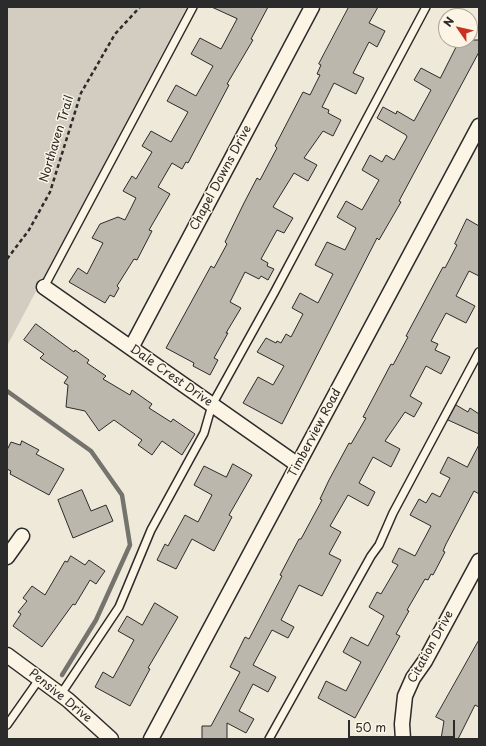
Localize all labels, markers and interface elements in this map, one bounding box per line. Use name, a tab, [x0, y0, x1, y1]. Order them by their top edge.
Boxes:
north arrow	[438, 8, 478, 48]
text: N	[439, 13, 458, 30]
street label: Northaven Trail	[37, 94, 77, 184]
street label: Chapel Downs Drive	[187, 123, 255, 233]
street label: Dale Crest Drive	[127, 342, 215, 410]
street label: Timberview Road	[286, 386, 344, 480]
street label: Citation Drive	[405, 608, 457, 686]
street label: Pensive Drive	[26, 666, 94, 726]
scale bar	[350, 712, 457, 738]
text: 50 m	[355, 718, 386, 736]

